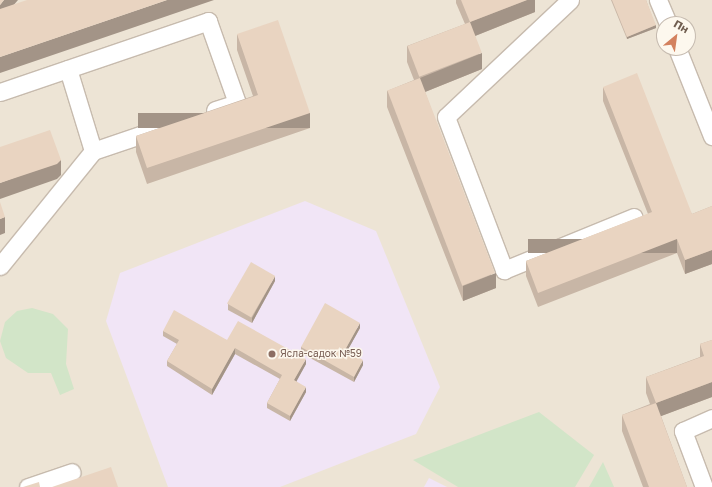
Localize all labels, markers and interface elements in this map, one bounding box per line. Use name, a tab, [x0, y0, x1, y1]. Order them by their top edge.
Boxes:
north arrow	[656, 16, 696, 56]
text: Пн	[672, 17, 691, 35]
place label: Ясла-садок №59	[280, 348, 362, 360]
marker: Ясла-садок №59	[267, 349, 277, 359]

